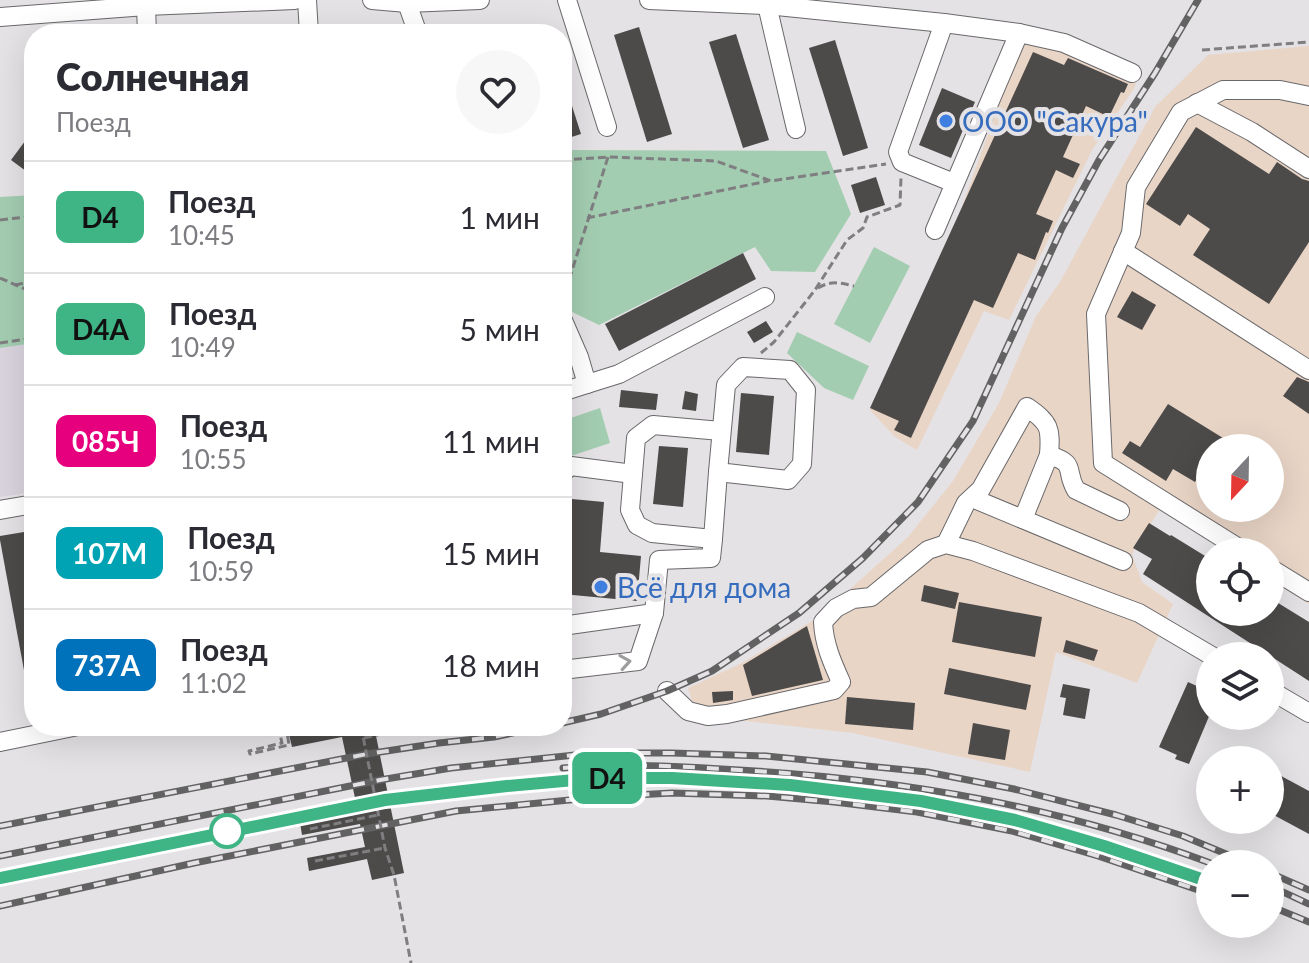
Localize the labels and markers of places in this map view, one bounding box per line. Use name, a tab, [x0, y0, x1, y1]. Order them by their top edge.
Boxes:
place label: ООО "Сакура"	[962, 104, 1148, 138]
marker: ООО "Сакура"	[937, 112, 955, 130]
place label: Всё для дома	[617, 570, 791, 604]
marker: Всё для дома	[592, 578, 610, 596]
unlabelled marker	[210, 814, 244, 848]

